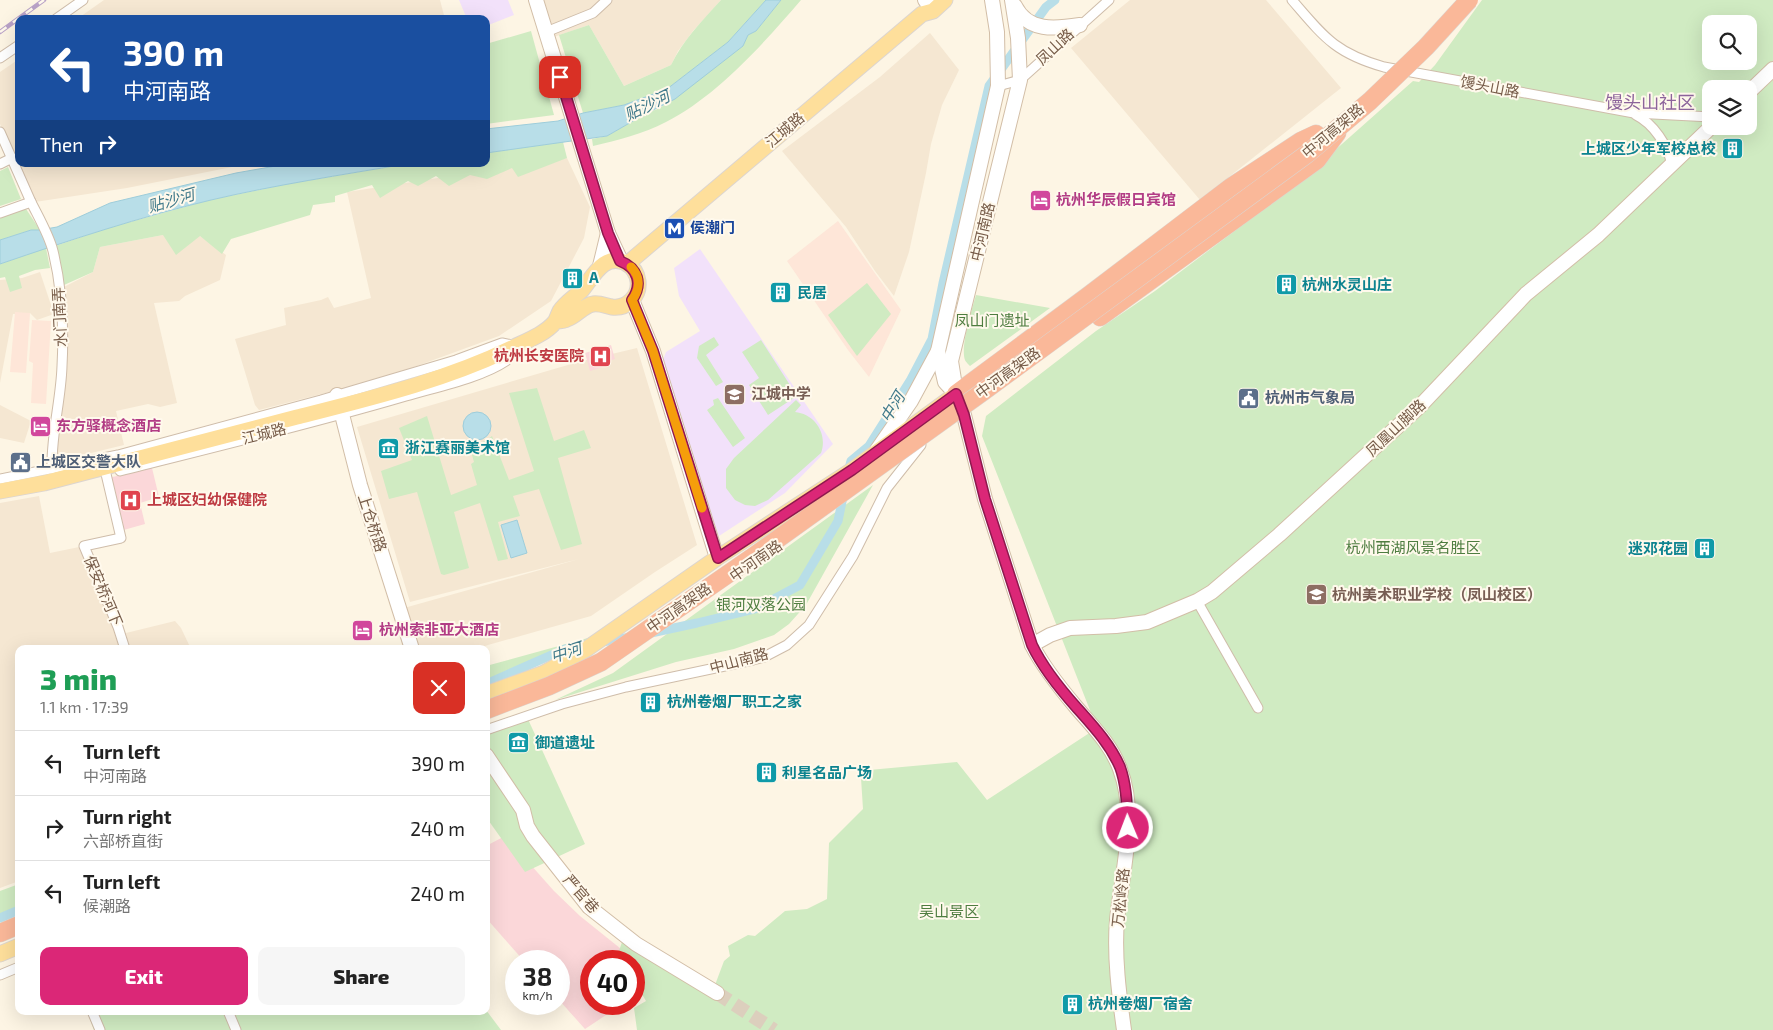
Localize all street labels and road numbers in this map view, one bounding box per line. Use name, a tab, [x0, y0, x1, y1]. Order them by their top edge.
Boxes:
street label: 凤山路	[1032, 24, 1077, 68]
street label: 馒头山路	[1459, 71, 1521, 101]
street label: 中河高架路	[1298, 99, 1367, 161]
street label: 江城路	[761, 108, 807, 151]
street label: 中河南路	[967, 201, 998, 263]
street label: 水门南弄	[48, 287, 70, 347]
street label: 中河高架路	[972, 343, 1043, 402]
street label: 凤凰山脚路	[1362, 395, 1429, 459]
street label: 江城路	[240, 419, 288, 447]
street label: 上仓桥路	[355, 491, 391, 554]
street label: 中河南路	[726, 536, 785, 585]
street label: 保安桥河下	[81, 553, 127, 629]
street label: 中河高架路	[643, 578, 714, 636]
street label: 中山南路	[707, 644, 770, 676]
street label: 万松岭路	[1108, 867, 1132, 929]
street label: 严官巷	[560, 870, 603, 916]

